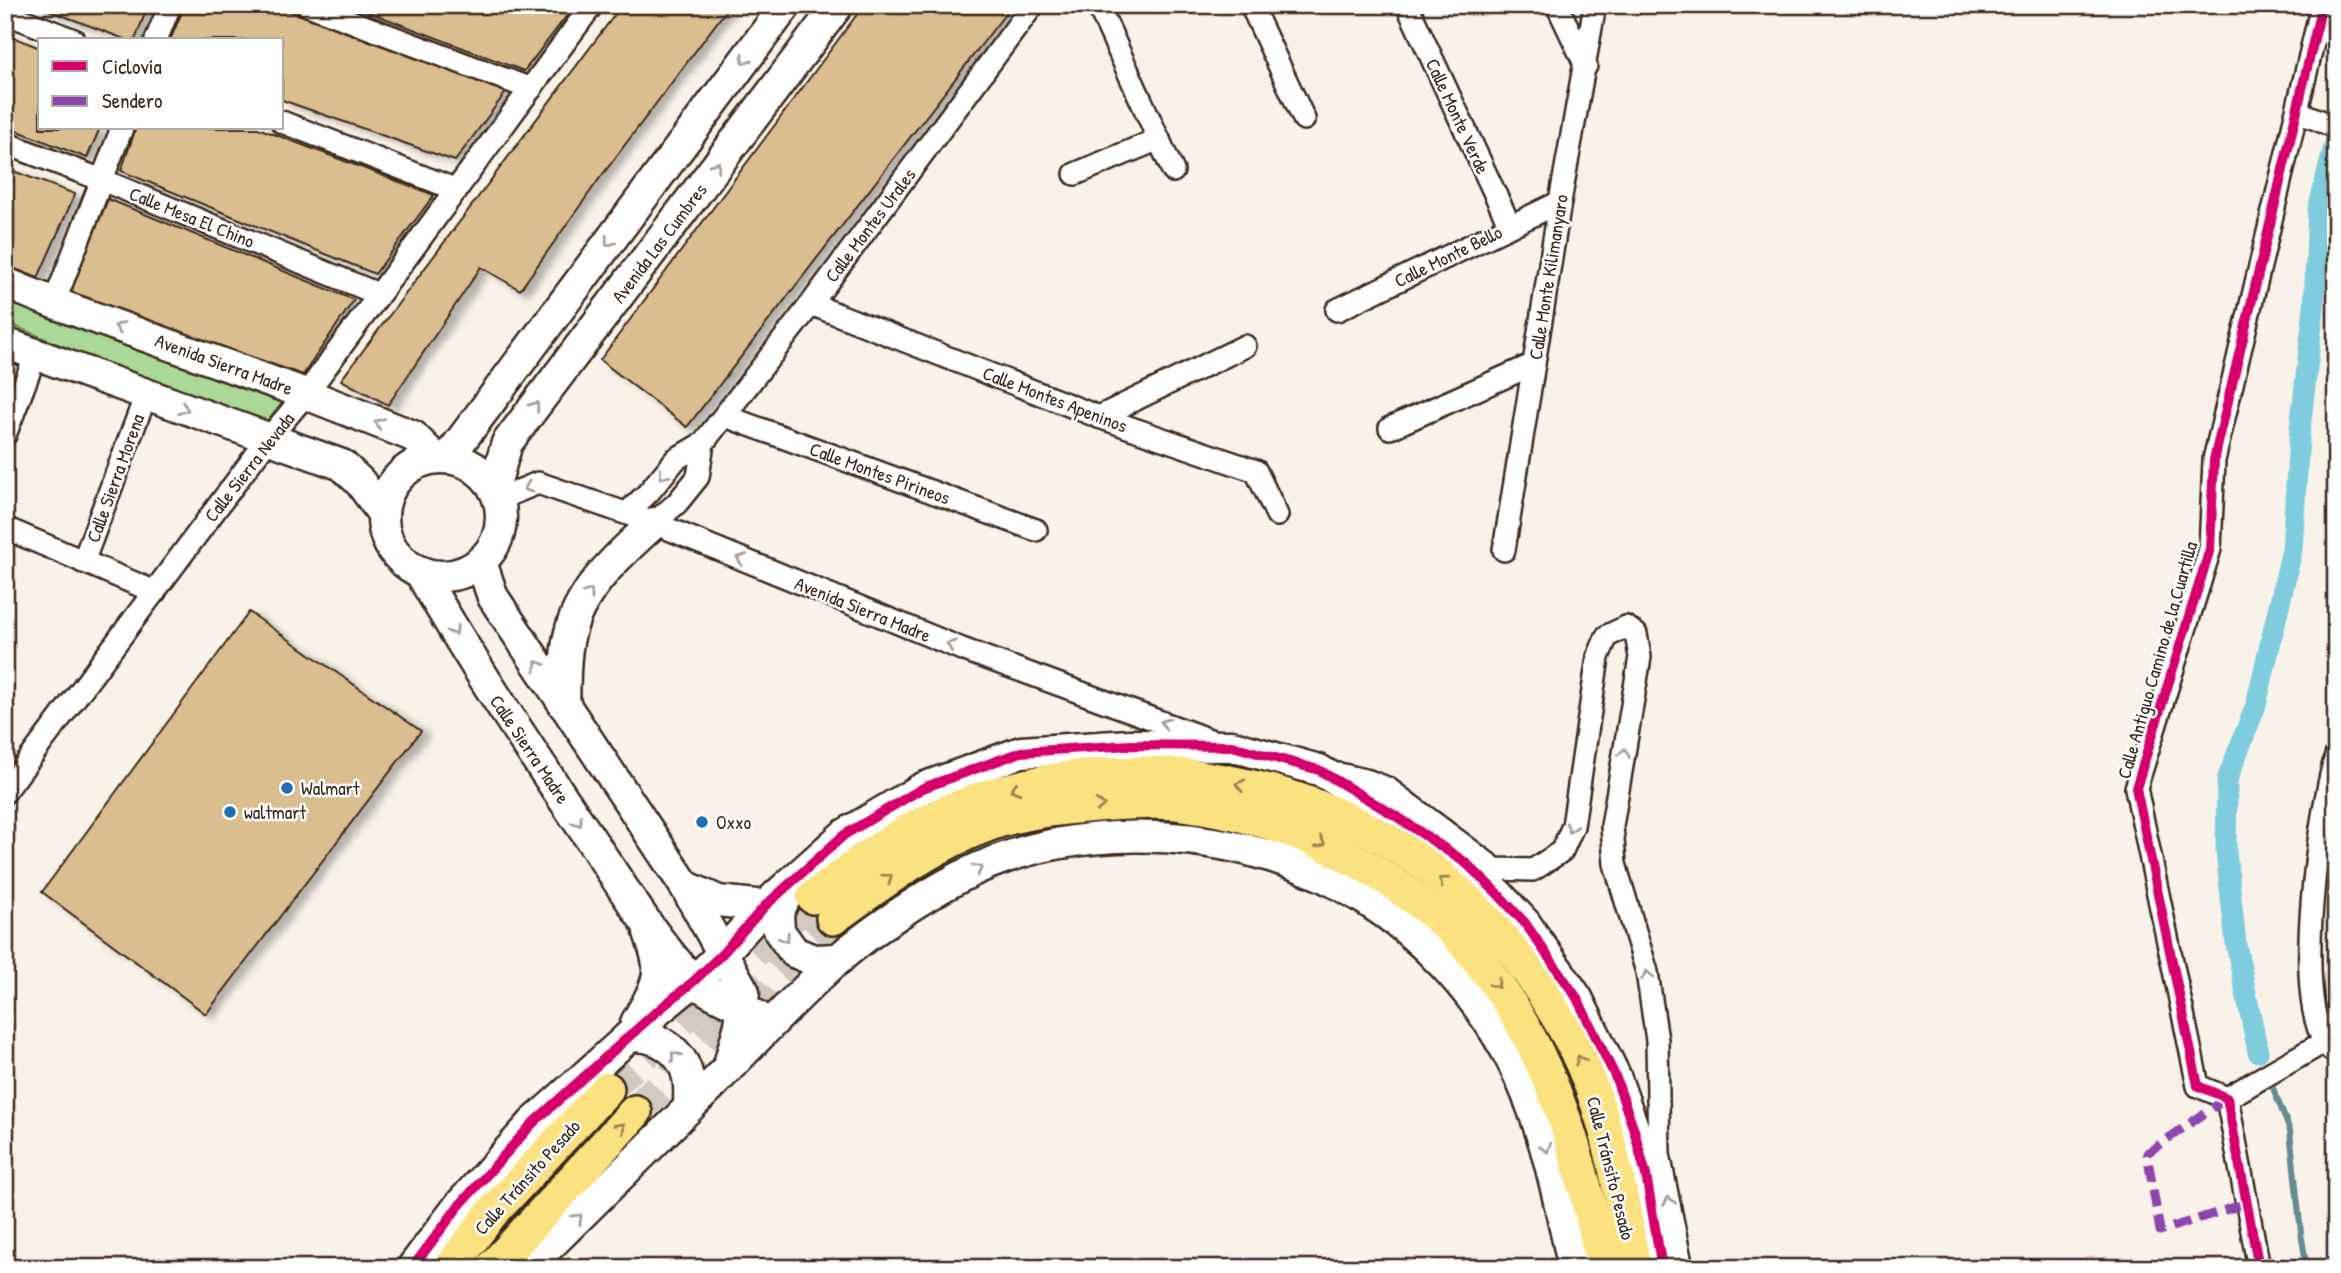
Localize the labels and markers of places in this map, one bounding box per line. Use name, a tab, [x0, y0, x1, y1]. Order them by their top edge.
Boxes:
place label: Walmart	[301, 775, 360, 801]
marker: Walmart	[279, 780, 295, 796]
place label: waltmart	[244, 799, 307, 825]
marker: waltmart	[222, 804, 238, 820]
place label: Oxxo	[716, 809, 752, 835]
marker: Oxxo	[694, 814, 710, 830]

